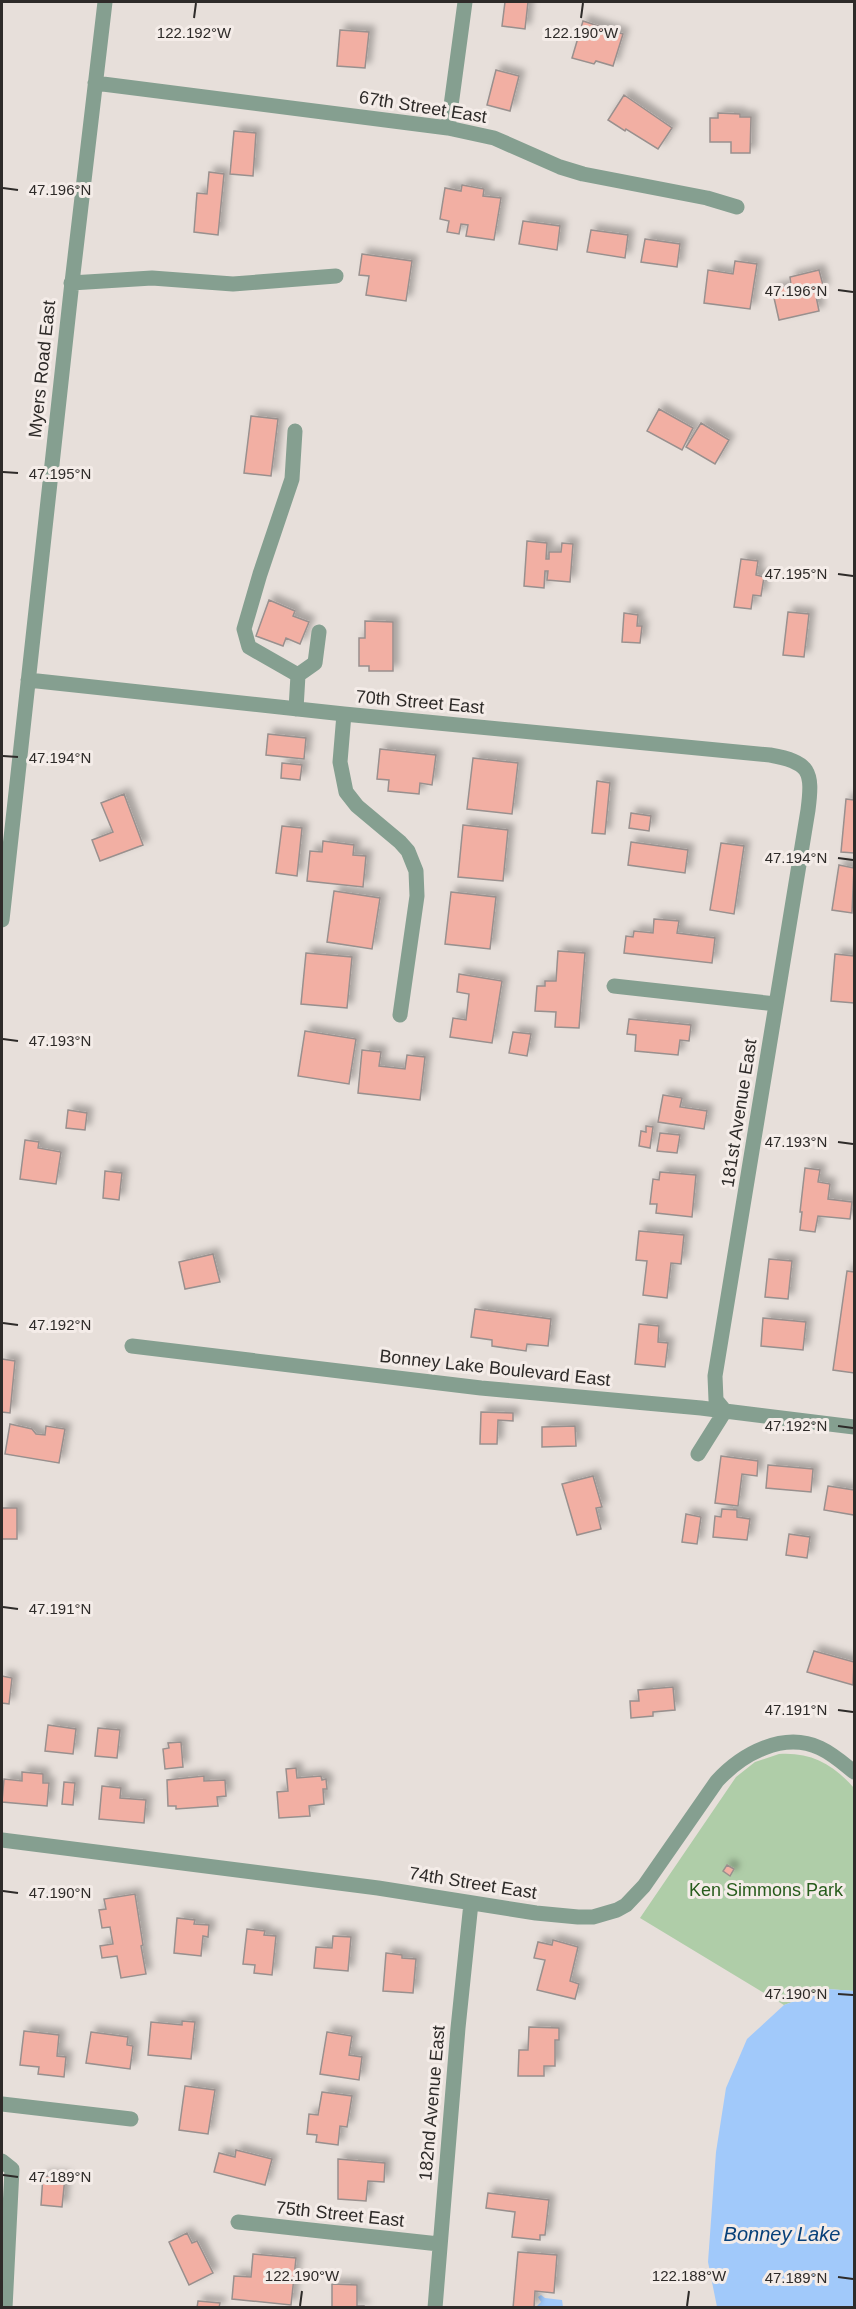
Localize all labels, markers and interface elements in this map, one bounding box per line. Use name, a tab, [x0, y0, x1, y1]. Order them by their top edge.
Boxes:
text: 122.192°W	[157, 24, 232, 41]
text: 122.190°W	[544, 24, 619, 41]
street label: 67th Street East	[358, 87, 488, 127]
text: 47.196°N	[29, 181, 91, 198]
text: 47.196°N	[765, 282, 827, 299]
street label: Myers Road East	[25, 299, 59, 439]
text: 47.195°N	[29, 465, 91, 482]
text: 47.195°N	[765, 565, 827, 582]
street label: 70th Street East	[355, 686, 485, 718]
text: 47.194°N	[29, 749, 91, 766]
text: 47.194°N	[765, 849, 827, 866]
text: 47.193°N	[29, 1032, 91, 1049]
street label: 181st Avenue East	[717, 1037, 761, 1189]
text: 47.193°N	[765, 1133, 827, 1150]
text: 47.192°N	[29, 1316, 91, 1333]
street label: Bonney Lake Boulevard East	[379, 1346, 611, 1390]
text: 47.192°N	[765, 1417, 827, 1434]
text: 47.191°N	[29, 1600, 91, 1617]
text: 47.191°N	[765, 1701, 827, 1718]
street label: 74th Street East	[408, 1863, 538, 1903]
park label: Ken Simmons Park	[689, 1880, 844, 1900]
text: 47.190°N	[29, 1884, 91, 1901]
text: 47.190°N	[765, 1985, 827, 2002]
street label: 182nd Avenue East	[415, 2025, 449, 2181]
text: 47.189°N	[29, 2168, 91, 2185]
street label: 75th Street East	[275, 2197, 405, 2231]
water label: Bonney Lake	[724, 2223, 840, 2245]
text: 122.190°W	[265, 2267, 340, 2284]
text: 122.188°W	[652, 2267, 727, 2284]
text: 47.189°N	[765, 2269, 827, 2286]

